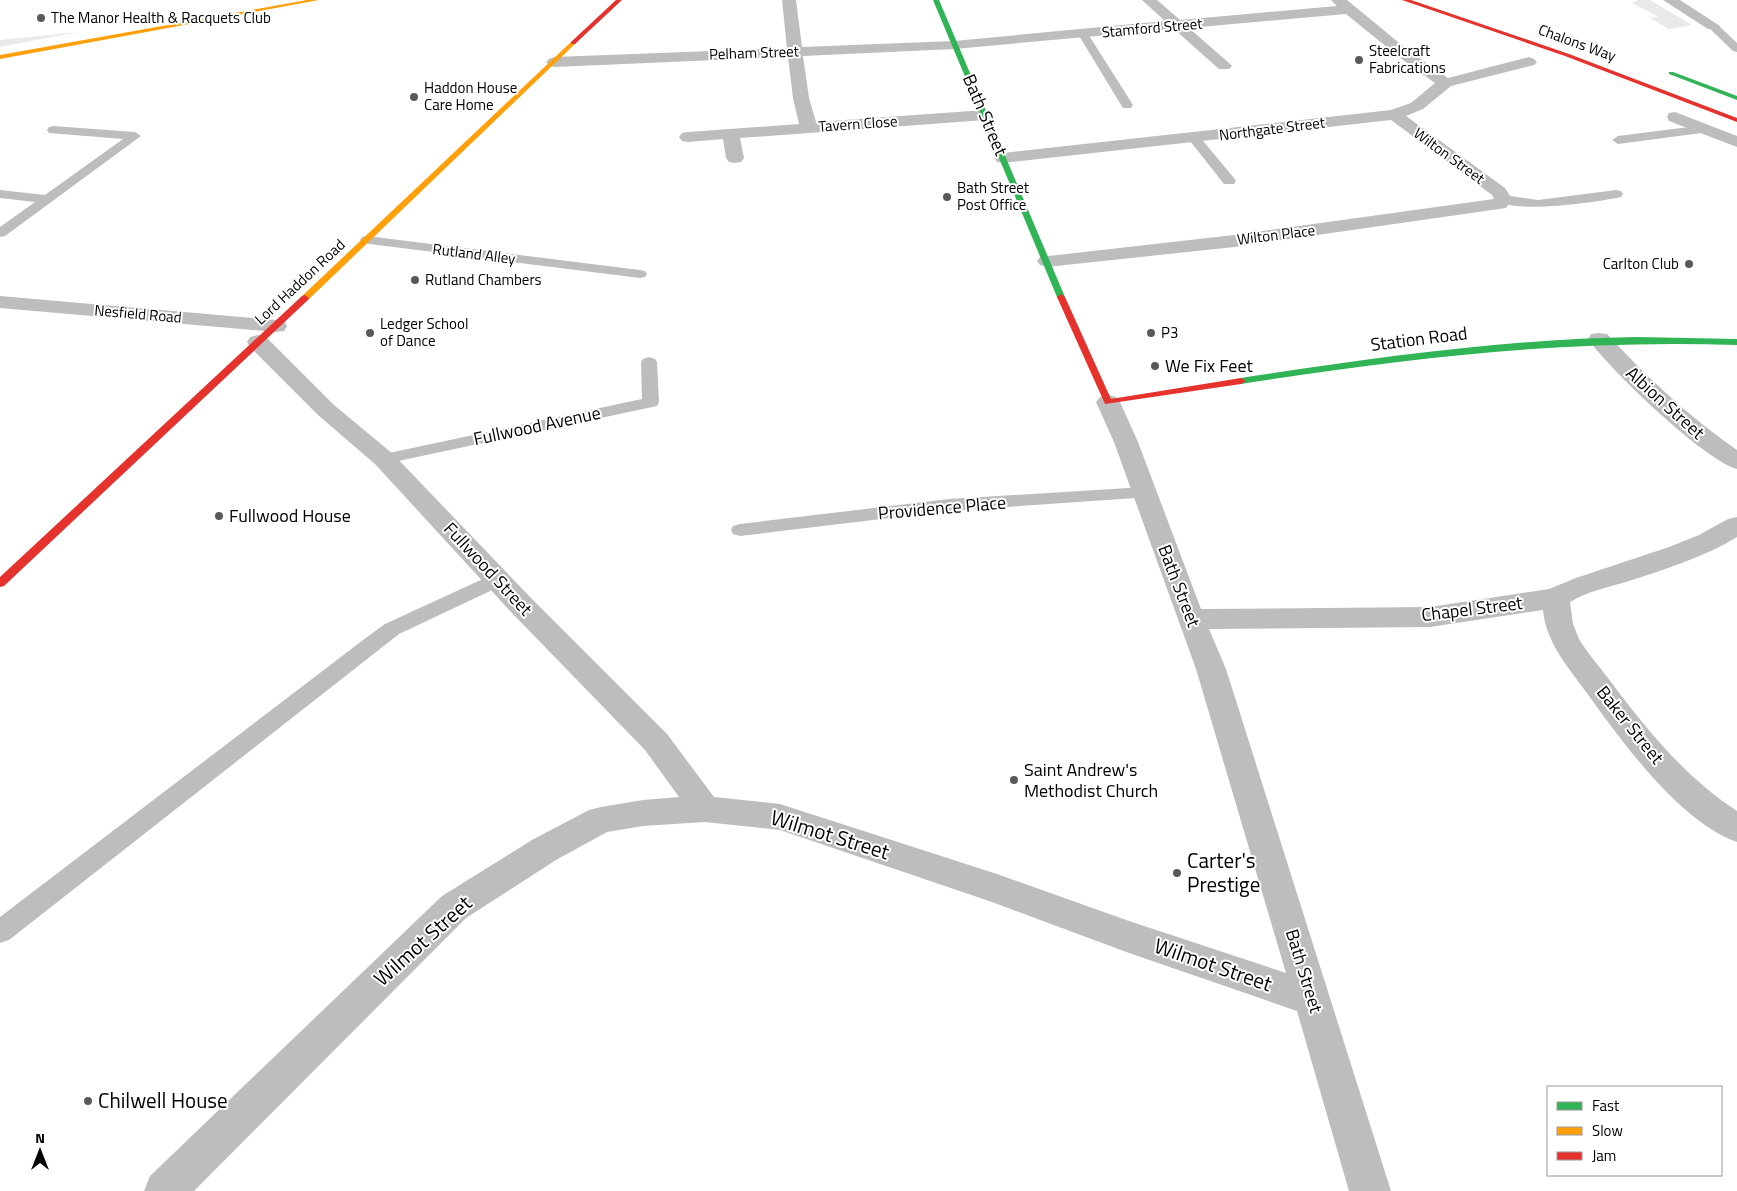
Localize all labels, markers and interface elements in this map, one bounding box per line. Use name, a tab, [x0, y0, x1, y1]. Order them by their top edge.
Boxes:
place label: The Manor Health & Racquets Club	[51, 6, 271, 29]
marker: The Manor Health & Racquets Club	[35, 12, 47, 24]
street label: Stamford Street	[1101, 12, 1204, 43]
street label: Chalons Way	[1535, 18, 1619, 67]
street label: Pelham Street	[709, 39, 800, 66]
place label: Steelcraft Fabrications	[1369, 39, 1446, 79]
marker: Steelcraft Fabrications	[1353, 54, 1365, 66]
street label: Bath Street	[956, 70, 1015, 160]
place label: Haddon House Care Home	[424, 76, 517, 116]
marker: Haddon House Care Home	[408, 91, 420, 103]
street label: Tavern Close	[818, 109, 898, 138]
street label: Northgate Street	[1218, 111, 1327, 146]
street label: Wilton Street	[1409, 122, 1490, 190]
place label: Bath Street Post Office	[957, 176, 1030, 216]
marker: Bath Street Post Office	[941, 191, 953, 203]
street label: Wilton Place	[1236, 218, 1316, 251]
street label: Lord Haddon Road	[249, 233, 350, 330]
street label: Rutland Alley	[431, 237, 517, 270]
place label: Carlton Club	[1603, 252, 1679, 275]
marker: Carlton Club	[1683, 258, 1695, 270]
place label: Rutland Chambers	[425, 268, 542, 291]
marker: Rutland Chambers	[409, 274, 421, 286]
street label: Nesfield Road	[93, 298, 183, 329]
place label: Ledger School of Dance	[380, 312, 468, 352]
street label: Station Road	[1369, 319, 1469, 358]
place label: P3	[1161, 321, 1178, 344]
marker: Ledger School of Dance	[364, 327, 376, 339]
marker: P3	[1145, 327, 1157, 339]
place label: We Fix Feet	[1165, 352, 1253, 379]
marker: We Fix Feet	[1149, 360, 1161, 372]
street label: Albion Street	[1620, 360, 1711, 446]
street label: Fullwood Avenue	[471, 399, 603, 452]
street label: Providence Place	[877, 488, 1007, 527]
place label: Fullwood House	[229, 502, 351, 529]
marker: Fullwood House	[213, 510, 225, 522]
street label: Fullwood Street	[438, 516, 539, 622]
street label: Bath Street	[1151, 541, 1208, 632]
street label: Chapel Street	[1420, 589, 1525, 628]
street label: Baker Street	[1590, 680, 1671, 770]
place label: Saint Andrew's Methodist Church	[1024, 756, 1158, 804]
marker: Saint Andrew's Methodist Church	[1008, 774, 1020, 786]
street label: Wilmot Street	[767, 801, 894, 867]
place label: Carter's Prestige	[1187, 844, 1260, 900]
marker: Carter's Prestige	[1171, 867, 1183, 879]
street label: Wilmot Street	[366, 887, 479, 993]
street label: Bath Street	[1279, 926, 1330, 1017]
street label: Wilmot Street	[1150, 929, 1277, 999]
place label: Chilwell House	[98, 1084, 228, 1116]
legend	[1547, 1086, 1722, 1176]
text: Fast	[1592, 1094, 1620, 1117]
marker: Chilwell House	[82, 1095, 94, 1107]
text: Slow	[1592, 1119, 1623, 1142]
north arrow	[15, 1126, 65, 1176]
text: N	[35, 1127, 45, 1148]
text: Jam	[1592, 1144, 1616, 1167]

